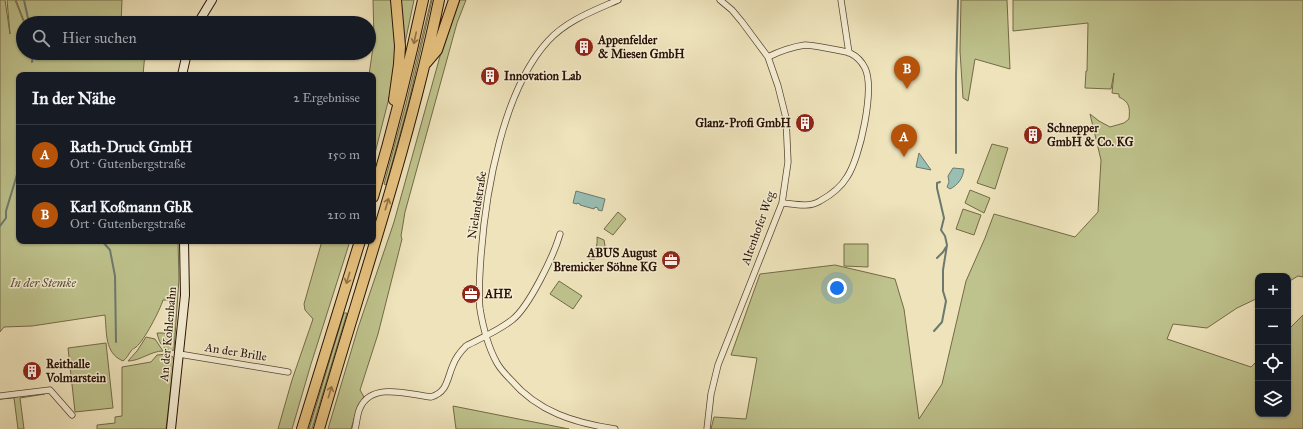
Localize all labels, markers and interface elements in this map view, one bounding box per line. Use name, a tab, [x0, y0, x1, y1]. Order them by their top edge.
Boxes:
search box	[16, 16, 376, 60]
icon: search	[30, 27, 52, 49]
text: Hier suchen	[62, 29, 137, 47]
one-way arrow	[411, 31, 419, 44]
place label: Appenfelder & Miesen GmbH	[597, 33, 685, 61]
building icon: Appenfelder & Miesen GmbH	[573, 36, 595, 58]
pin: B	[894, 56, 920, 89]
building icon: Innovation Lab	[479, 65, 501, 87]
place label: Innovation Lab	[504, 69, 582, 83]
text: In der Nähe	[32, 88, 116, 109]
text: 2 Ergebnisse	[293, 90, 360, 106]
building icon: Glanz-Profi GmbH	[794, 112, 816, 134]
place label: Glanz-Profi GmbH	[695, 116, 792, 130]
place label: Schnepper GmbH & Co. KG	[1047, 121, 1134, 149]
pin: A	[891, 124, 917, 157]
building icon: Schnepper GmbH & Co. KG	[1022, 124, 1044, 146]
text: Rath-Druck GmbH	[70, 138, 192, 156]
text: A	[41, 147, 49, 163]
text: 150 m	[328, 147, 360, 163]
text: Ort · Gutenbergstraße	[70, 156, 186, 172]
street label: Nielandstraße	[465, 170, 489, 240]
street label: Altenhofer Weg	[738, 189, 779, 268]
one-way arrow	[384, 197, 391, 210]
text: Karl Koßmann GbR	[70, 198, 193, 216]
text: B	[41, 207, 49, 223]
text: 210 m	[327, 207, 360, 223]
text: Ort · Gutenbergstraße	[70, 216, 186, 232]
place label: ABUS August Bremicker Söhne KG	[553, 246, 658, 274]
office icon: ABUS August Bremicker Söhne KG	[660, 249, 682, 271]
one-way arrow	[344, 272, 351, 285]
map controls	[1255, 273, 1291, 417]
button: +	[1255, 273, 1291, 309]
park label: In der Stemke	[9, 276, 76, 290]
your location	[827, 278, 847, 298]
office icon: AHE	[460, 283, 482, 305]
street label: An der Kohlenbahn	[157, 286, 179, 383]
place label: AHE	[484, 287, 512, 301]
button: −	[1255, 309, 1291, 345]
street label: An der Brille	[203, 340, 268, 364]
button: locate	[1255, 345, 1291, 381]
place label: Reithalle Volmarstein	[45, 357, 106, 385]
building icon: Reithalle Volmarstein	[21, 360, 43, 382]
button: layers	[1255, 381, 1291, 417]
one-way arrow	[327, 385, 334, 398]

